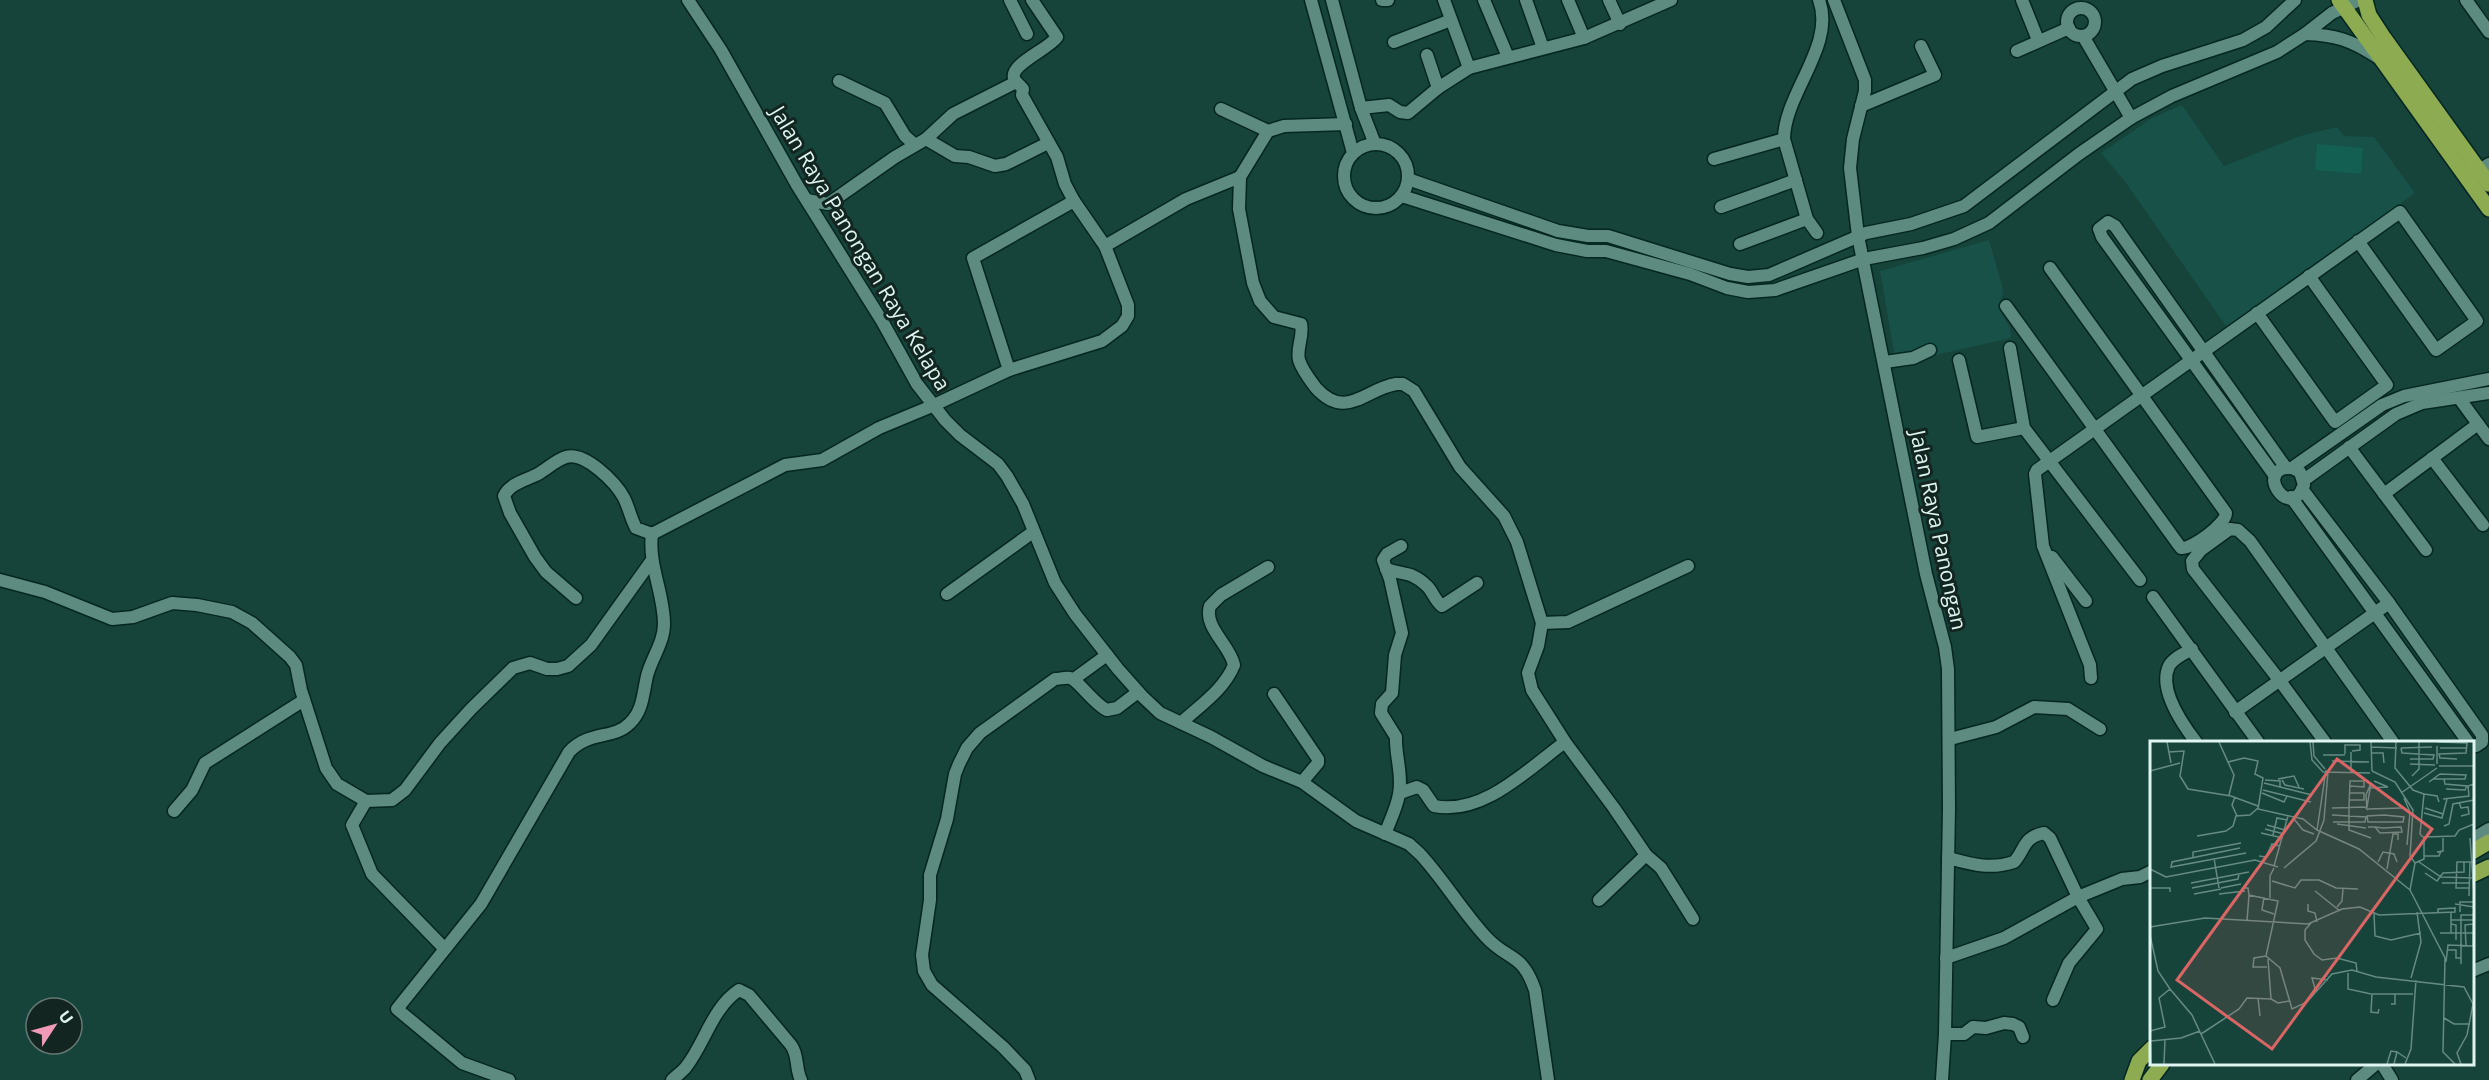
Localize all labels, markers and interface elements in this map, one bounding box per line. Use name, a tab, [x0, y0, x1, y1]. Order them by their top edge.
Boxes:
street label: Jalan Raya Panongan Raya Kelapa	[764, 99, 957, 396]
street label: Jalan Raya Panongan	[1904, 426, 1974, 632]
inset map	[2150, 741, 2474, 1065]
north arrow	[24, 996, 84, 1056]
text: U	[54, 1006, 79, 1029]

